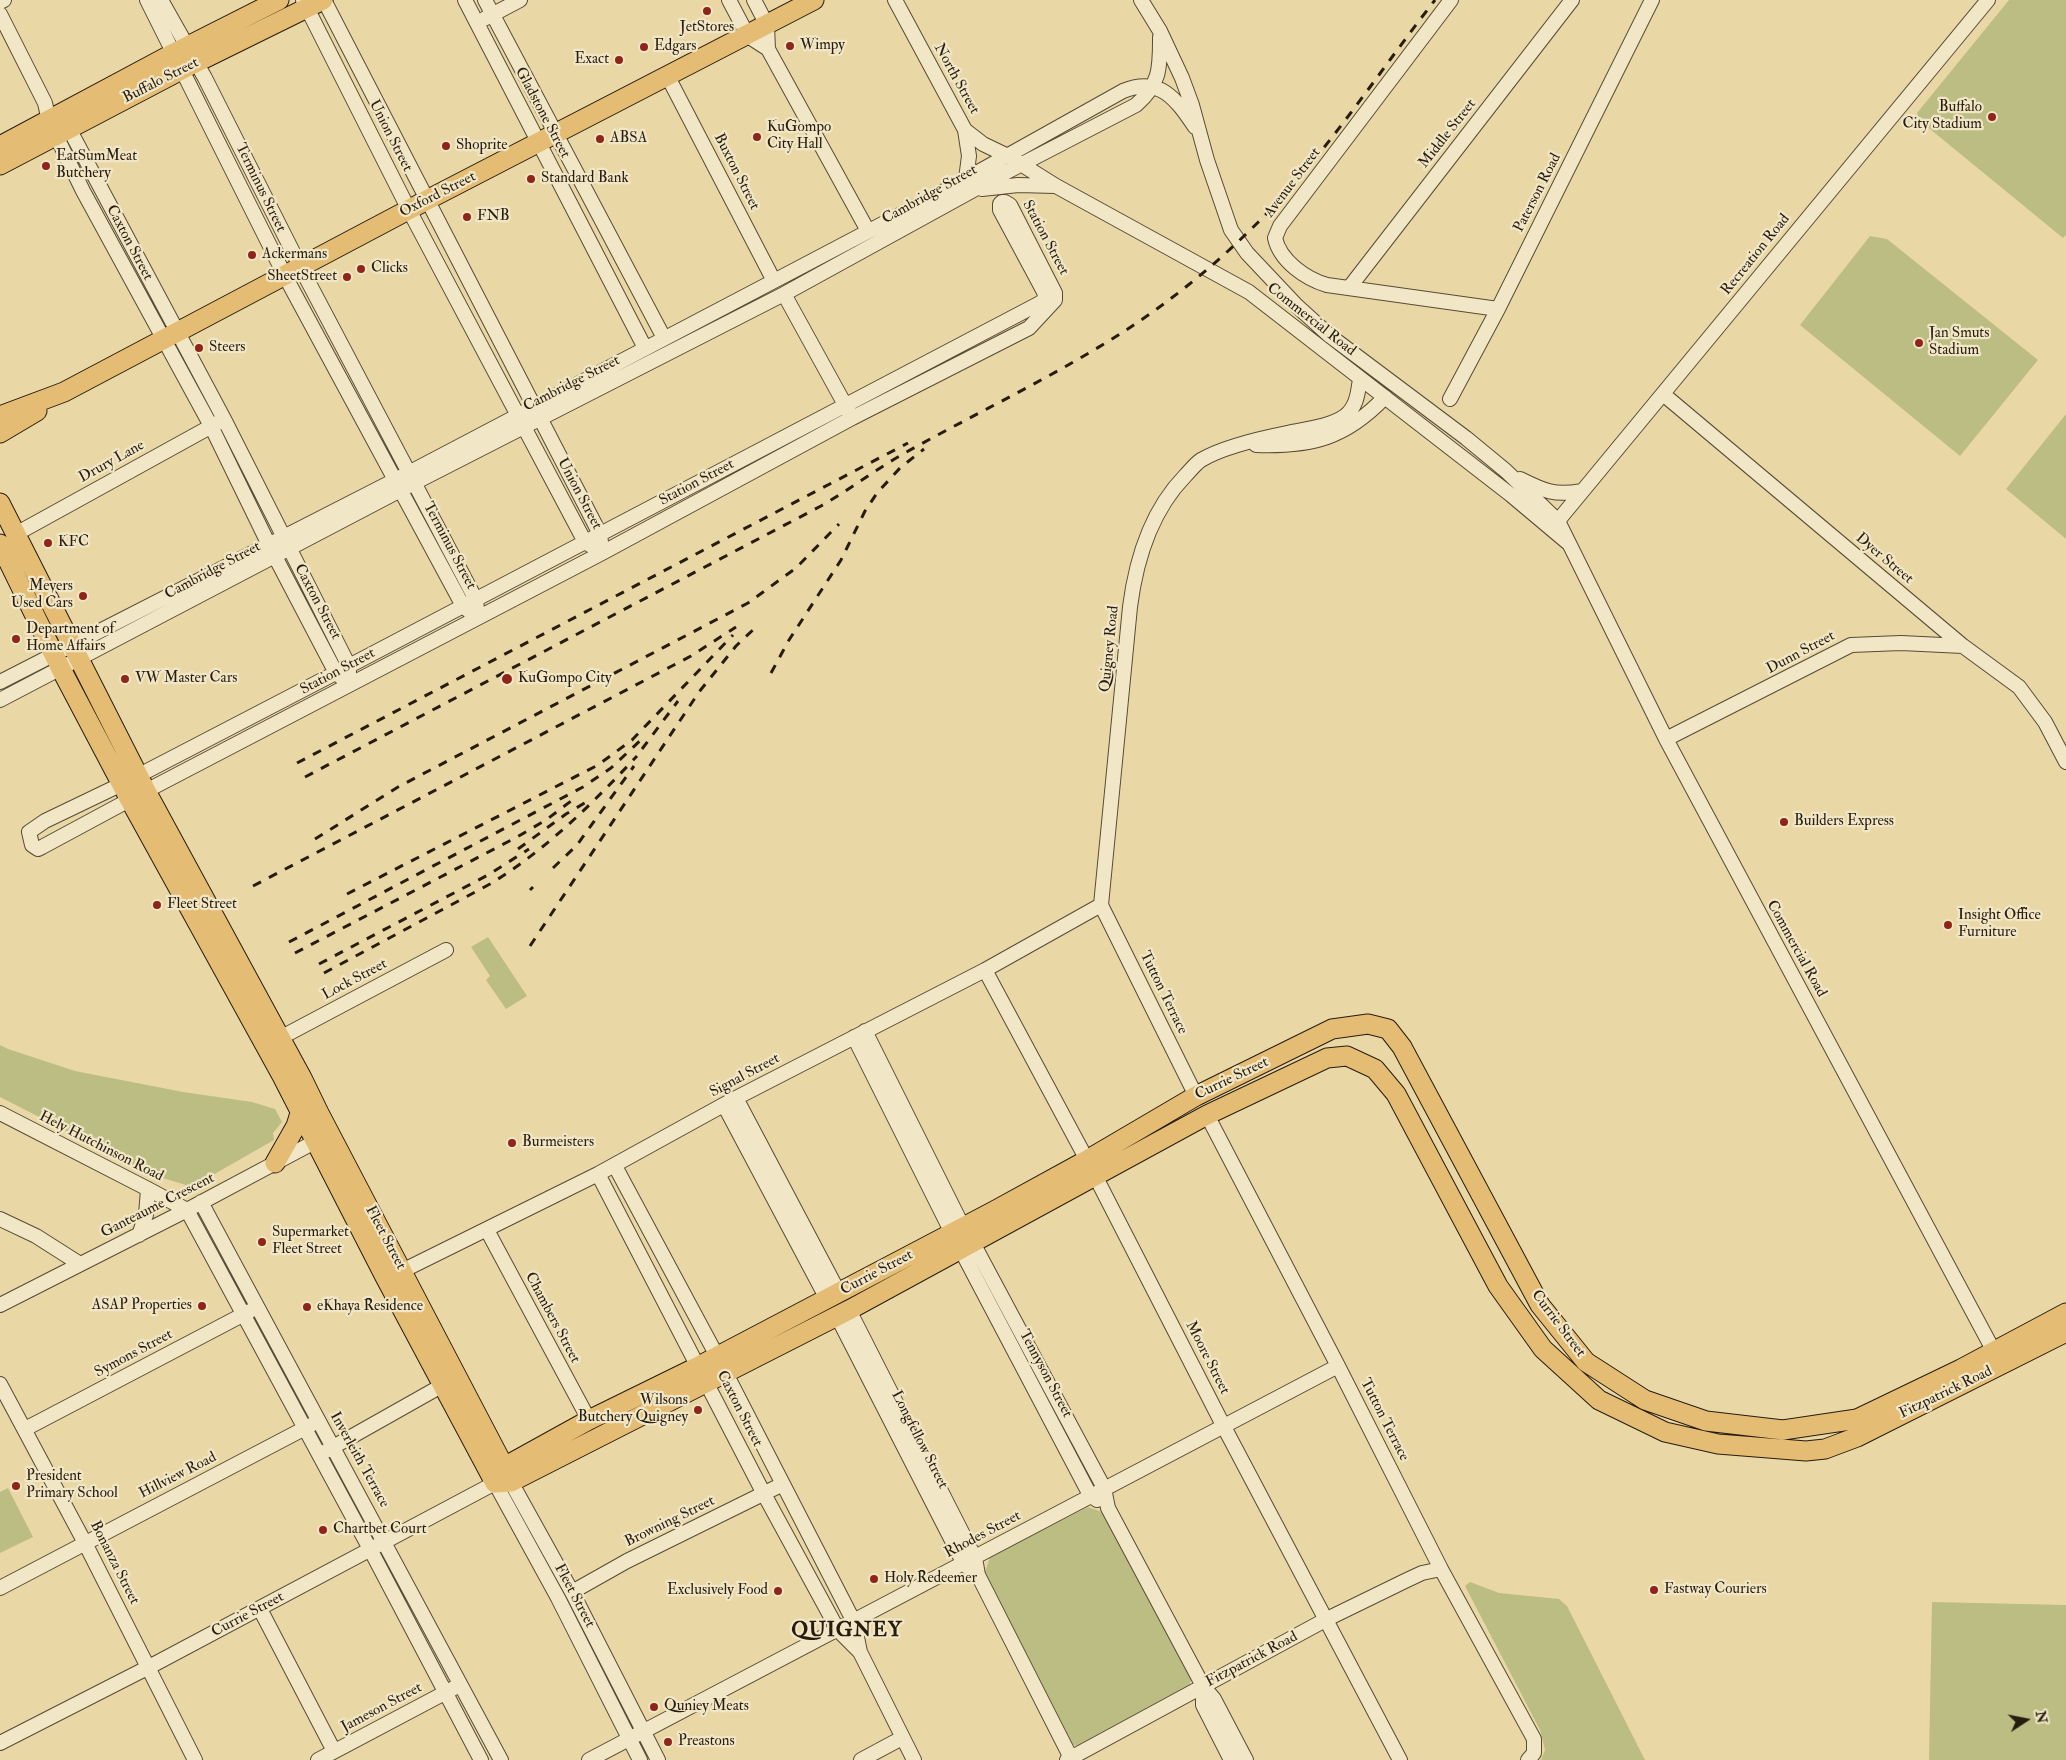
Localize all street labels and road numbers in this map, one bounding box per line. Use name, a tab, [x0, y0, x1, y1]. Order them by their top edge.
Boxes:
street label: North Street	[929, 41, 983, 117]
street label: Buffalo Street	[120, 54, 202, 108]
street label: Gladstone Street	[510, 64, 574, 162]
street label: Middle Street	[1415, 96, 1481, 172]
street label: Union Street	[364, 97, 416, 175]
street label: Buxton Street	[709, 131, 763, 213]
street label: Terminus Street	[231, 141, 289, 235]
street label: Avenue Street	[1261, 145, 1325, 221]
street label: Paterson Road	[1510, 151, 1566, 235]
street label: Cambridge Street	[879, 161, 981, 229]
street label: Oxford Street	[397, 168, 479, 222]
street label: Station Street	[1018, 197, 1072, 279]
street label: Caxton Street	[102, 202, 156, 284]
street label: Recreation Road	[1718, 211, 1794, 299]
street label: Commercial Road	[1263, 280, 1359, 360]
street label: Cambridge Street	[521, 352, 623, 416]
street label: Drury Lane	[76, 437, 148, 487]
street label: Union Street	[553, 455, 605, 533]
street label: Station Street	[656, 456, 738, 510]
street label: Terminus Street	[418, 499, 480, 593]
street label: Dyer Street	[1851, 530, 1917, 588]
street label: Cambridge Street	[162, 538, 264, 604]
street label: Caxton Street	[290, 561, 344, 643]
street label: Quigney Road	[1097, 605, 1123, 693]
street label: Dunn Street	[1764, 628, 1838, 678]
street label: Station Street	[297, 645, 379, 699]
street label: Commercial Road	[1762, 897, 1830, 1001]
street label: Tutton Terrace	[1135, 948, 1191, 1038]
street label: Lock Street	[320, 955, 390, 1005]
street label: Signal Street	[707, 1050, 783, 1102]
street label: Currie Street	[1192, 1054, 1272, 1104]
street label: Hely Hutchinson Road	[36, 1108, 166, 1186]
street label: Ganteaume Crescent	[98, 1170, 218, 1242]
street label: Fleet Street	[361, 1203, 409, 1273]
street label: Currie Street	[838, 1246, 916, 1300]
street label: Chambers Street	[521, 1270, 583, 1366]
street label: Currie Street	[1527, 1287, 1589, 1361]
street label: Moore Street	[1181, 1318, 1233, 1398]
street label: Symons Street	[92, 1326, 176, 1382]
street label: Tennyson Street	[1014, 1327, 1076, 1421]
street label: Fitzpatrick Road	[1897, 1363, 1995, 1423]
street label: Caxton Street	[712, 1368, 766, 1450]
street label: Tutton Terrace	[1355, 1376, 1413, 1464]
street label: Longfellow Street	[887, 1388, 951, 1492]
street label: Inverleith Terrace	[325, 1409, 393, 1511]
street label: Hillview Road	[136, 1449, 220, 1503]
street label: Browning Street	[622, 1492, 718, 1552]
street label: Rhodes Street	[942, 1507, 1024, 1563]
street label: Bonanza Street	[85, 1518, 143, 1608]
street label: Fleet Street	[550, 1561, 598, 1631]
street label: Currie Street	[209, 1588, 287, 1642]
street label: Fitzpatrick Road	[1203, 1628, 1301, 1692]
street label: Jameson Street	[338, 1679, 426, 1737]

